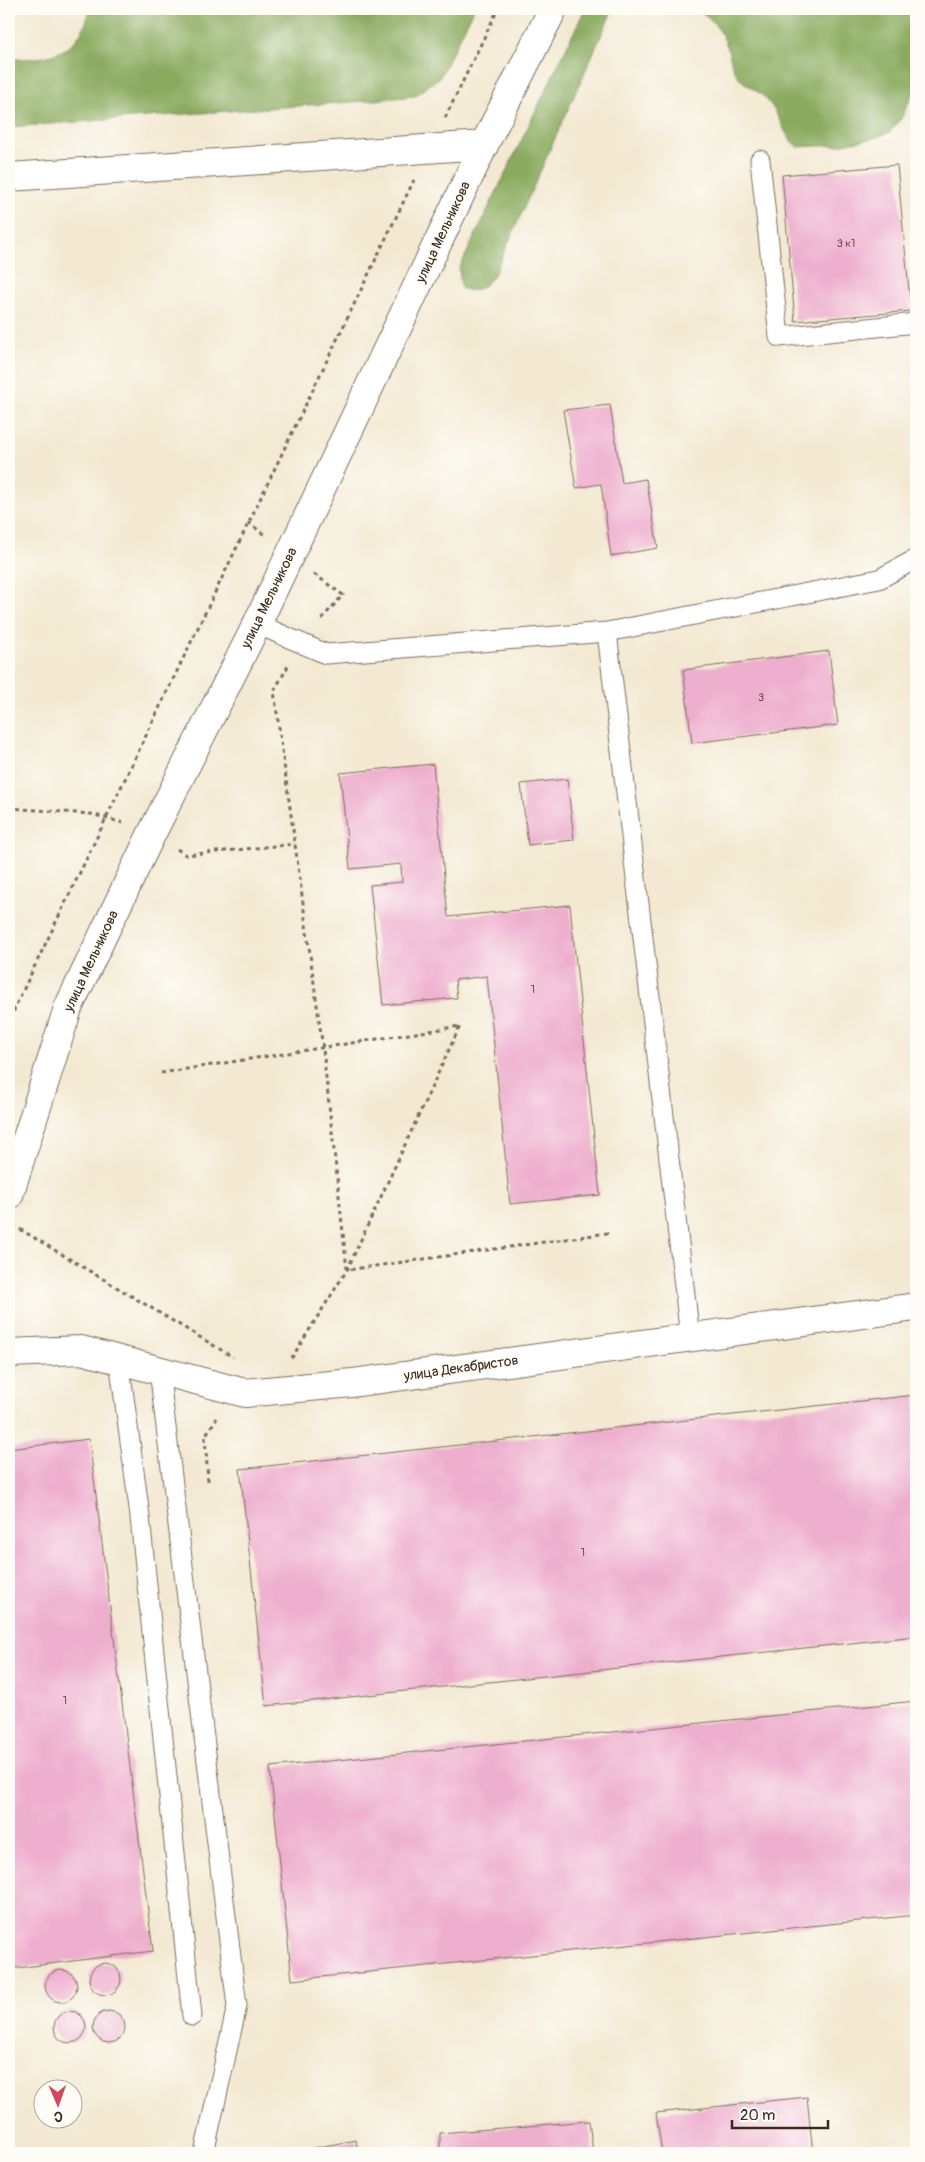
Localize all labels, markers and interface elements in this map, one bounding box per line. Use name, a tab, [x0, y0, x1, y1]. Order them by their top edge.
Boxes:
street label: улица Мельникова	[412, 179, 474, 286]
house number: 3 к1	[837, 237, 855, 250]
street label: улица Мельникова	[237, 545, 301, 652]
house number: 3	[758, 691, 764, 704]
street label: улица Мельникова	[60, 908, 122, 1015]
house number: 1	[531, 983, 535, 996]
street label: улица Декабристов	[402, 1352, 520, 1385]
house number: 1	[581, 1546, 585, 1559]
house number: 1	[63, 1694, 67, 1707]
north arrow	[32, 2080, 82, 2130]
scale bar	[732, 2097, 829, 2129]
text: 20 m	[740, 2106, 775, 2125]
text: С	[53, 2108, 63, 2125]

